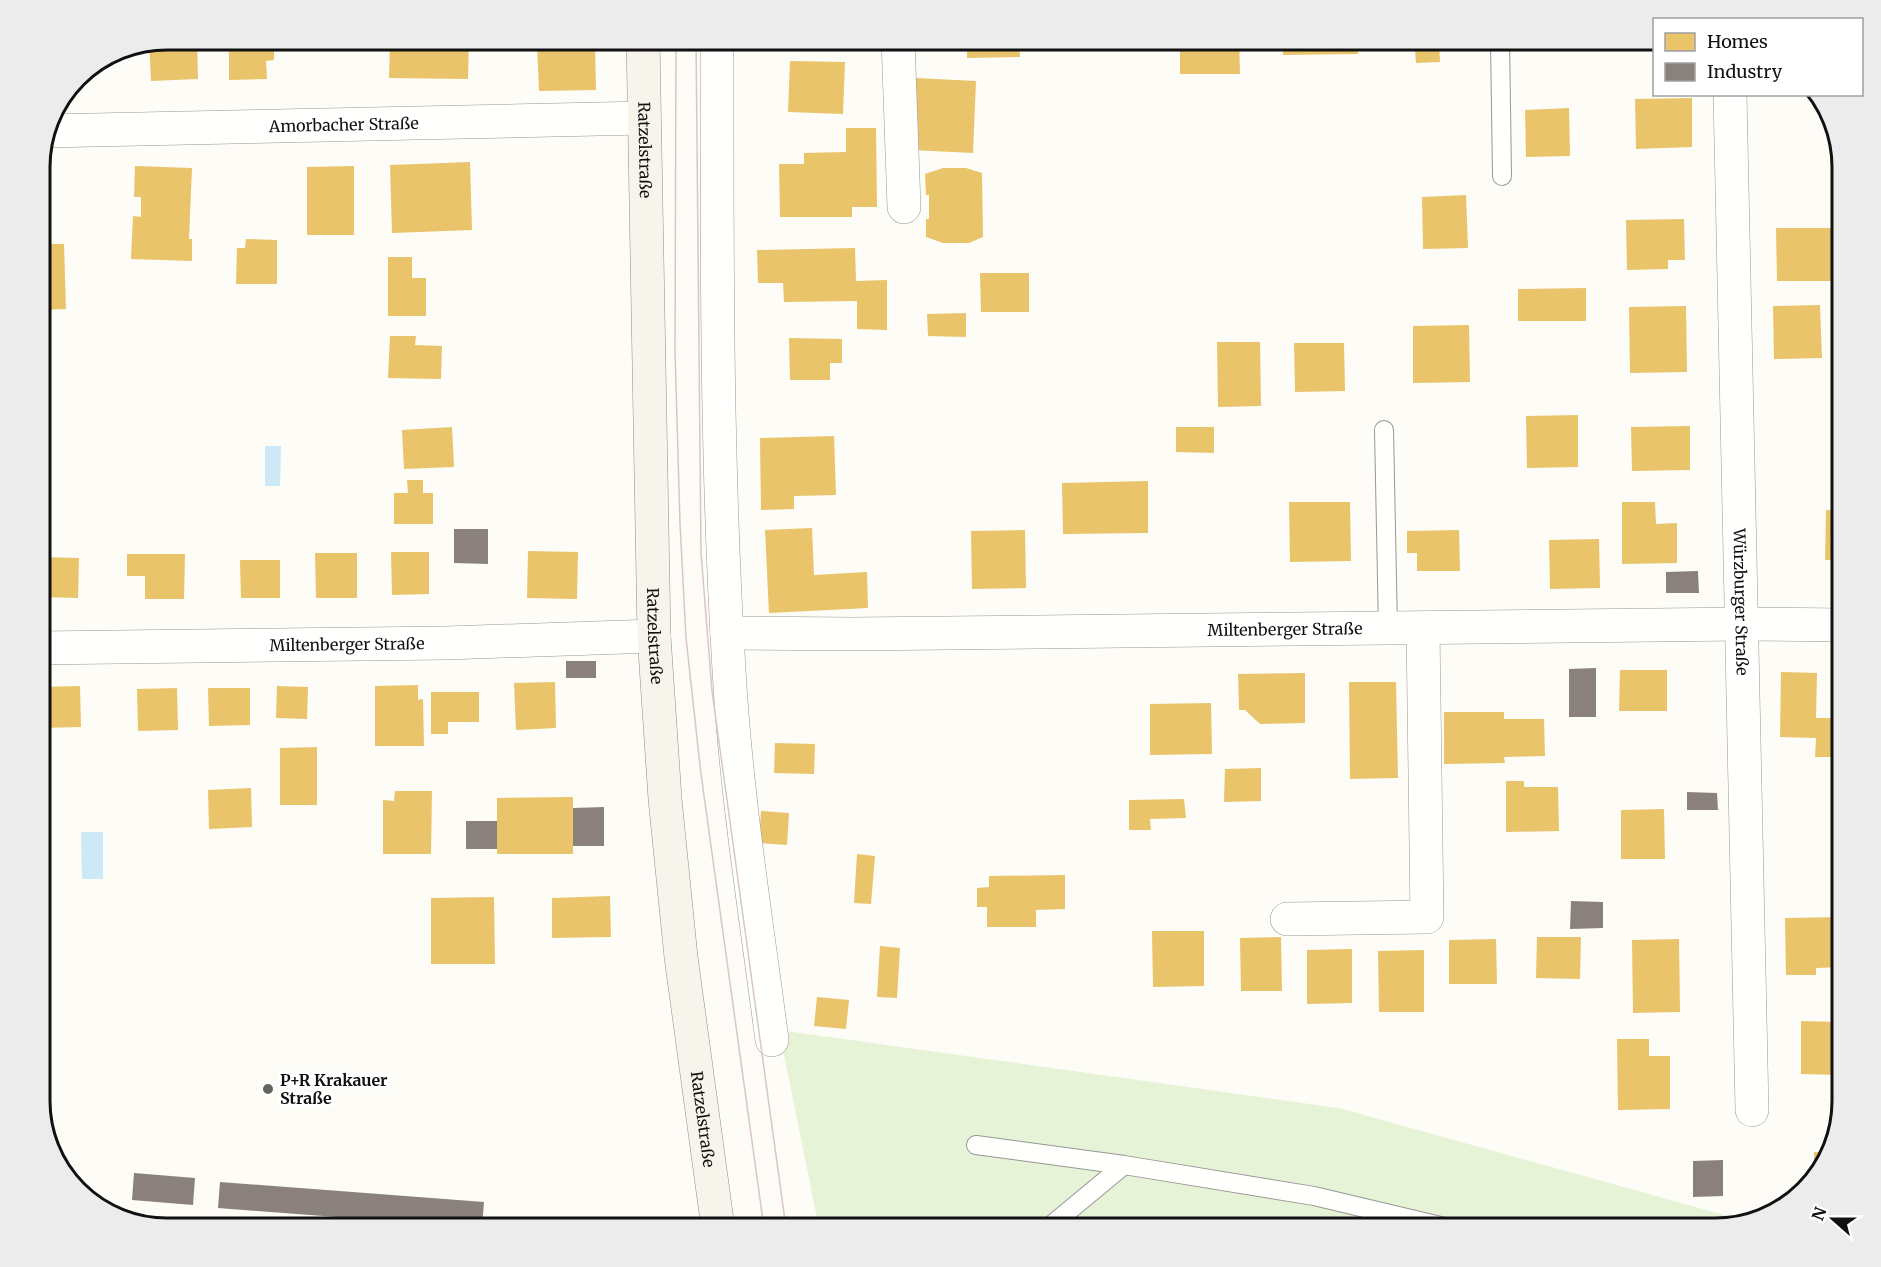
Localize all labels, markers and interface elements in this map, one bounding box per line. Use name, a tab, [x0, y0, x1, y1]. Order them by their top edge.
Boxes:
legend	[1653, 18, 1863, 96]
text: Homes	[1707, 30, 1768, 53]
text: Industry	[1707, 60, 1783, 83]
street label: Ratzelstraße	[634, 101, 656, 199]
street label: Amorbacher Straße	[268, 113, 419, 136]
street label: Würzburger Straße	[1729, 527, 1753, 676]
street label: Ratzelstraße	[643, 587, 667, 685]
street label: Miltenberger Straße	[1207, 618, 1363, 640]
street label: Miltenberger Straße	[269, 633, 425, 655]
place label: P+R Krakauer Straße	[280, 1070, 388, 1108]
street label: Ratzelstraße	[687, 1070, 720, 1168]
marker: P+R Krakauer Straße	[261, 1082, 275, 1096]
north arrow	[1803, 1189, 1863, 1249]
text: N	[1807, 1204, 1831, 1223]

